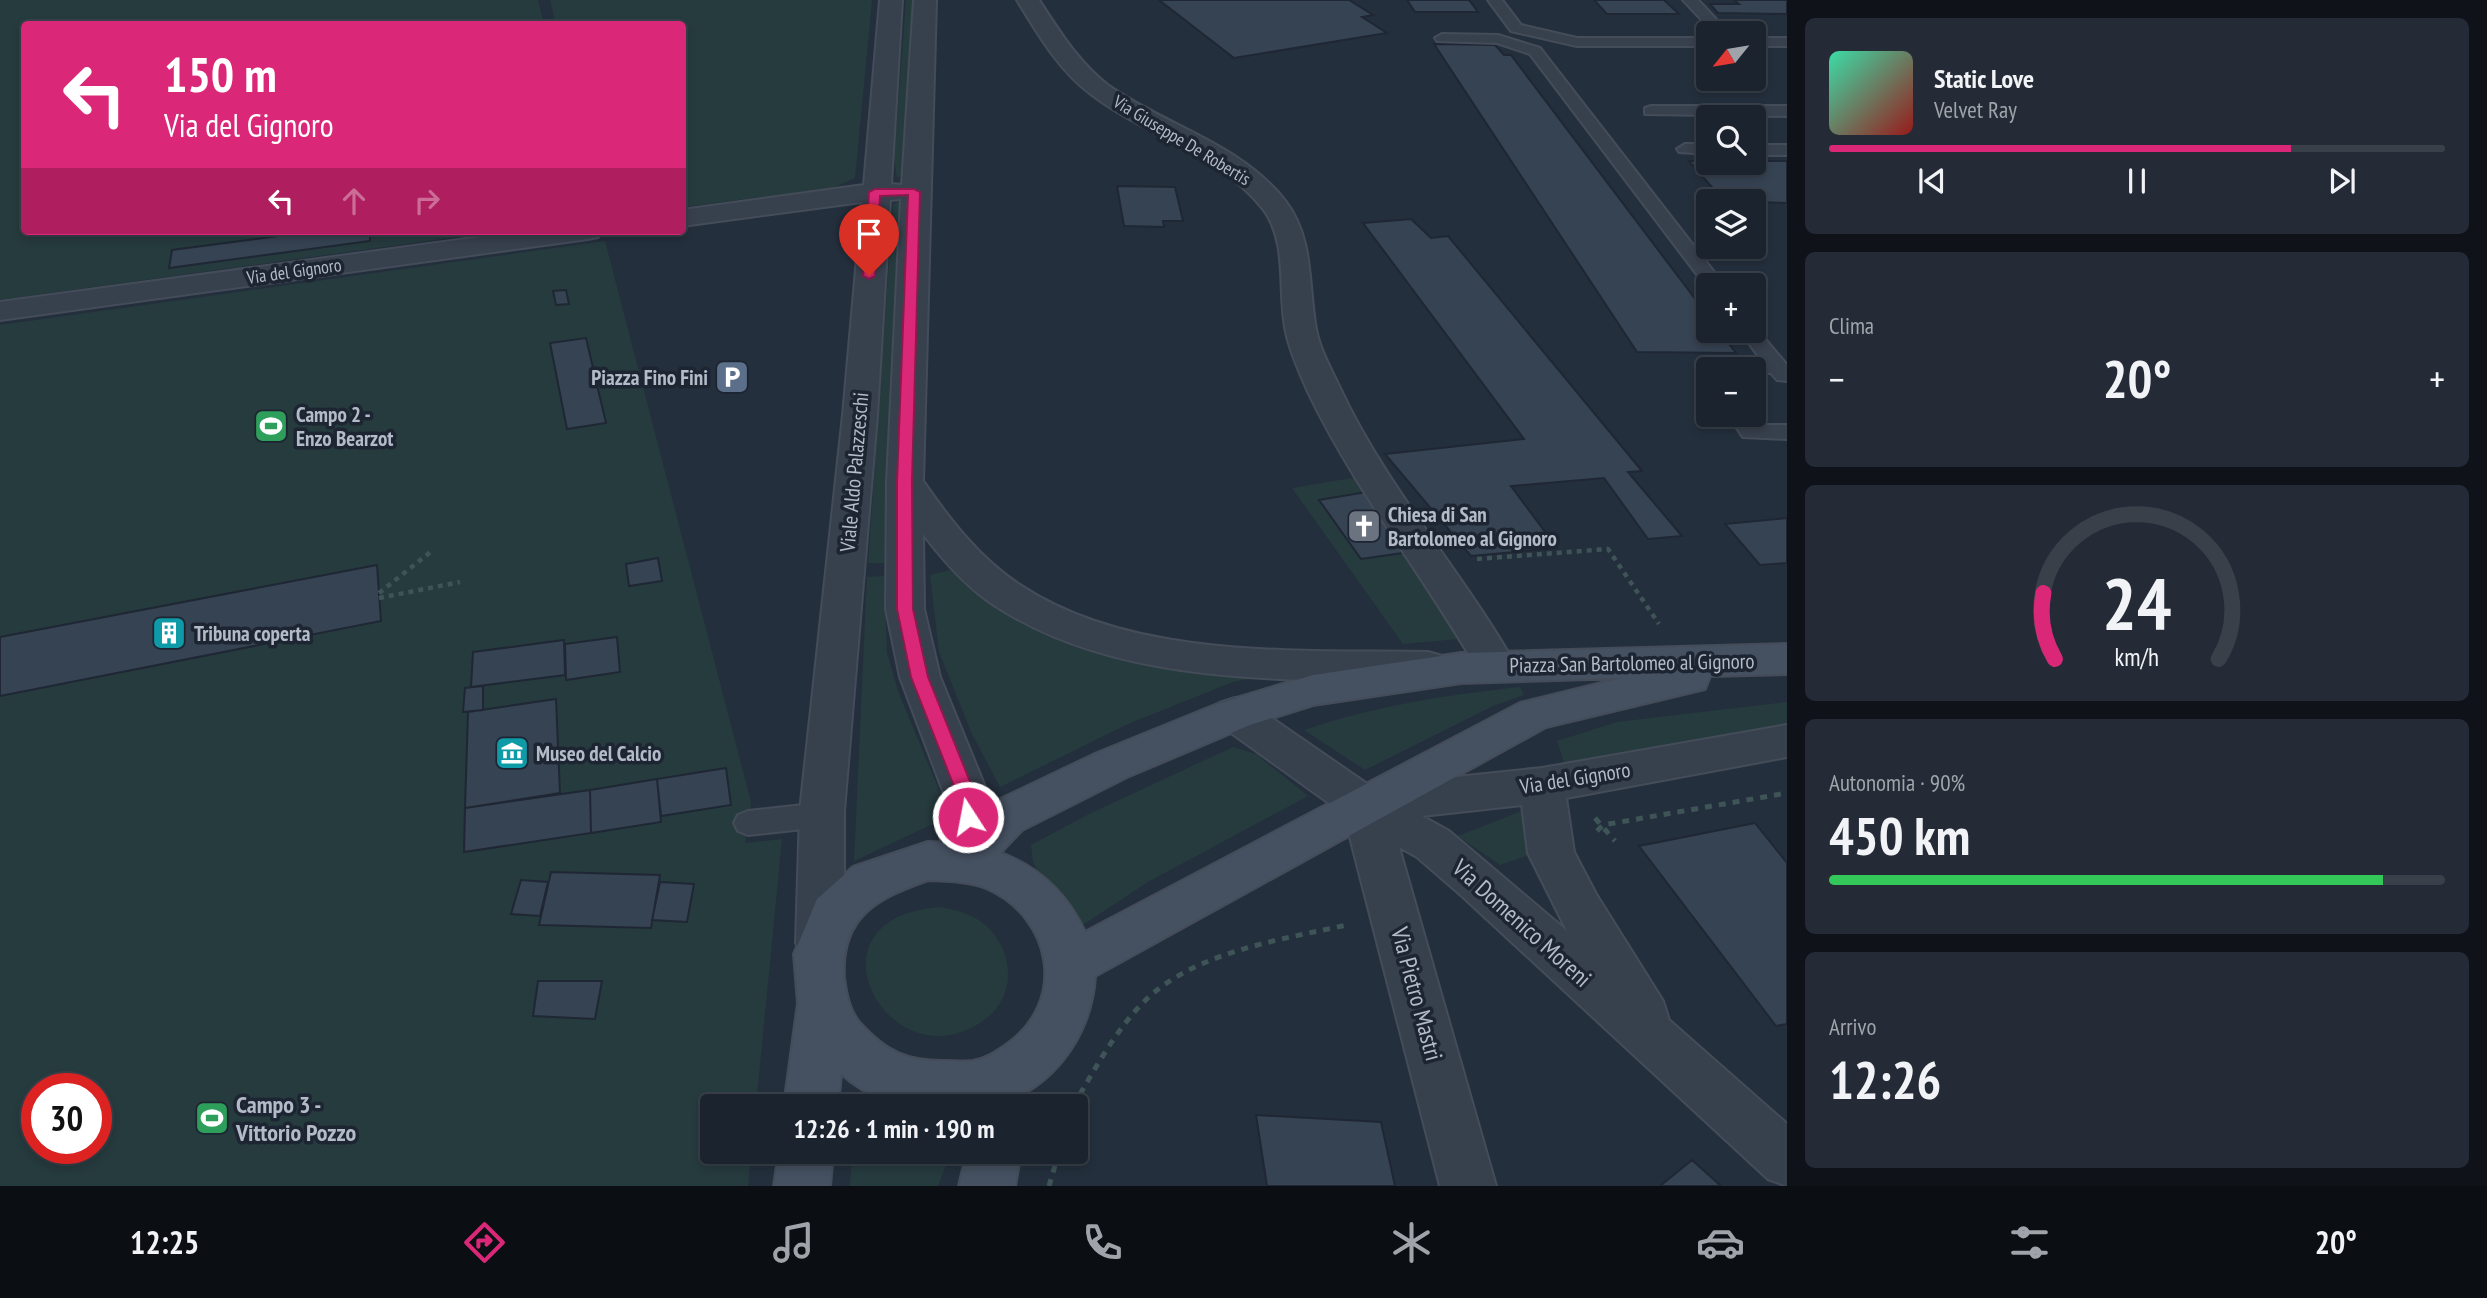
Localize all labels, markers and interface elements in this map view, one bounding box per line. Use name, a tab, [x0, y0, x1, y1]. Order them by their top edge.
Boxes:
north arrow	[1696, 21, 1766, 91]
map controls	[1696, 21, 1766, 427]
text: 150 m	[164, 42, 277, 106]
icon: left	[49, 49, 140, 140]
text: Static Love	[1934, 62, 2034, 95]
street label: Via Giuseppe De Robertis	[1108, 89, 1255, 190]
text: Velvet Ray	[1934, 95, 2017, 124]
text: Via del Gignoro	[164, 104, 334, 146]
button: search	[1696, 105, 1766, 175]
icon: previous	[1913, 162, 1951, 200]
icon: pause	[2118, 162, 2156, 200]
icon: next	[2323, 162, 2361, 200]
icon: left	[262, 182, 300, 220]
icon: ahead	[335, 182, 373, 220]
icon: right	[408, 182, 446, 220]
button: layers	[1696, 189, 1766, 259]
pin	[839, 204, 899, 276]
icon: arrive	[850, 215, 888, 253]
street label: Via del Gignoro	[244, 253, 343, 289]
button: +	[1696, 273, 1766, 343]
text: Clima	[1829, 311, 1874, 340]
text: 20°	[2103, 345, 2171, 412]
text: −	[1829, 354, 1845, 403]
text: +	[2429, 354, 2445, 403]
button: −	[1696, 357, 1766, 427]
parking icon: Piazza Fino Fini	[713, 358, 751, 396]
place label: Piazza Fino Fini	[591, 364, 708, 391]
street label: Viale Aldo Palazzeschi	[833, 391, 874, 554]
place label: Campo 2 - Enzo Bearzot	[296, 401, 393, 452]
sports icon: Campo 2 - Enzo Bearzot	[252, 407, 290, 445]
place label: Chiesa di San Bartolomeo al Gignoro	[1388, 501, 1557, 552]
church icon: Chiesa di San Bartolomeo al Gignoro	[1345, 507, 1383, 545]
text: 24	[2102, 555, 2172, 649]
building icon: Tribuna coperta	[150, 614, 188, 652]
place label: Tribuna coperta	[194, 620, 311, 647]
text: km/h	[2115, 641, 2159, 673]
street label: Piazza San Bartolomeo al Gignoro	[1509, 647, 1755, 679]
museum icon: Museo del Calcio	[493, 734, 531, 772]
place label: Museo del Calcio	[536, 740, 661, 767]
street label: Via del Gignoro	[1517, 756, 1632, 800]
text: Autonomia · 90%	[1829, 768, 1965, 797]
position arrow	[931, 780, 1005, 854]
text: 450 km	[1829, 802, 1970, 869]
street label: Via Domenico Moreni	[1445, 852, 1598, 994]
street label: Via Pietro Mastri	[1384, 923, 1450, 1064]
text: Arrivo	[1829, 1012, 1876, 1041]
text: 12:26	[1829, 1046, 1941, 1113]
speed limit sign: 30	[21, 1073, 112, 1164]
place label: Campo 3 - Vittorio Pozzo	[235, 1089, 356, 1148]
sports icon: Campo 3 - Vittorio Pozzo	[193, 1099, 231, 1137]
text: 12:26 · 1 min · 190 m	[794, 1112, 994, 1145]
icon: directions	[460, 1218, 509, 1267]
icon: music	[769, 1218, 818, 1267]
icon: phone	[1078, 1218, 1127, 1267]
icon: climate	[1387, 1218, 1436, 1267]
icon: car	[1696, 1218, 1745, 1267]
icon: filters	[2005, 1218, 2054, 1267]
text: 12:25	[130, 1221, 199, 1263]
text: 20°	[2315, 1221, 2357, 1263]

